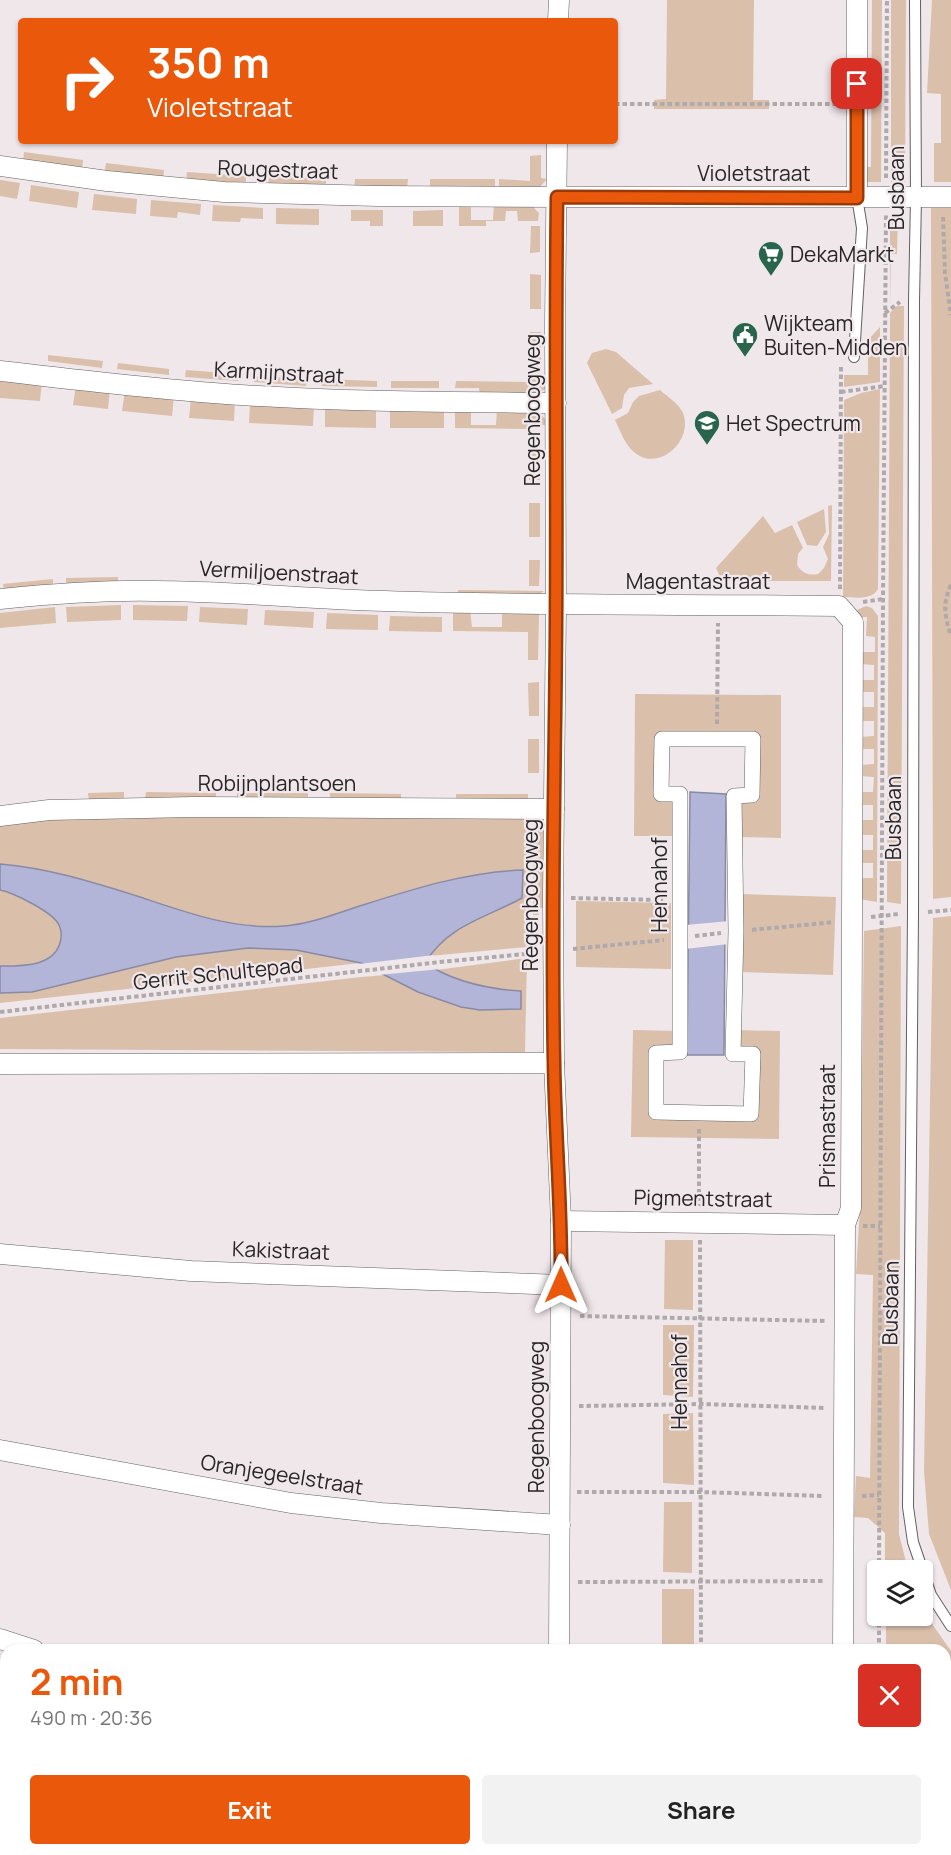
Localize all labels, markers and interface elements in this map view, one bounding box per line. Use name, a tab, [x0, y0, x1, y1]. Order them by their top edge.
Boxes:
text: 350 m	[147, 33, 270, 91]
icon: right	[48, 42, 126, 120]
pin	[831, 58, 882, 109]
icon: arrive	[840, 67, 873, 100]
text: Violetstraat	[147, 88, 293, 125]
street label: Busbaan	[882, 146, 910, 230]
street label: Rougestraat	[217, 153, 339, 185]
street label: Violetstraat	[697, 159, 811, 187]
supermarket icon: DekaMarkt	[756, 239, 786, 277]
place label: DekaMarkt	[790, 240, 894, 268]
place label: Wijkteam Buiten-Midden	[764, 309, 907, 361]
public building icon: Wijkteam Buiten-Midden	[730, 320, 760, 358]
street label: Regenboogweg	[518, 334, 546, 486]
street label: Karmijnstraat	[213, 355, 345, 389]
school or university icon: Het Spectrum	[692, 408, 722, 446]
place label: Het Spectrum	[726, 409, 861, 437]
street label: Vermiljoenstraat	[199, 554, 359, 590]
street label: Magentastraat	[626, 567, 770, 595]
street label: Robijnplantsoen	[198, 769, 356, 797]
street label: Busbaan	[879, 776, 907, 860]
street label: Regenboogweg	[516, 819, 544, 971]
street label: Hennahof	[645, 837, 673, 933]
street label: Gerrit Schultepad	[132, 950, 304, 996]
street label: Prismastraat	[813, 1064, 841, 1188]
street label: Pigmentstraat	[633, 1183, 773, 1213]
street label: Kakistraat	[232, 1234, 330, 1266]
position arrow	[529, 1253, 593, 1317]
street label: Busbaan	[875, 1260, 905, 1346]
street label: Hennahof	[665, 1334, 693, 1430]
street label: Regenboogweg	[522, 1341, 550, 1493]
street label: Oranjegeelstraat	[199, 1447, 365, 1501]
map controls	[867, 1560, 933, 1626]
button: layers	[867, 1560, 933, 1626]
text: 2 min	[30, 1657, 124, 1706]
button: close	[858, 1664, 921, 1727]
text: 490 m · 20:36	[30, 1704, 153, 1731]
button: Exit	[30, 1775, 470, 1844]
button: Share	[482, 1775, 921, 1844]

